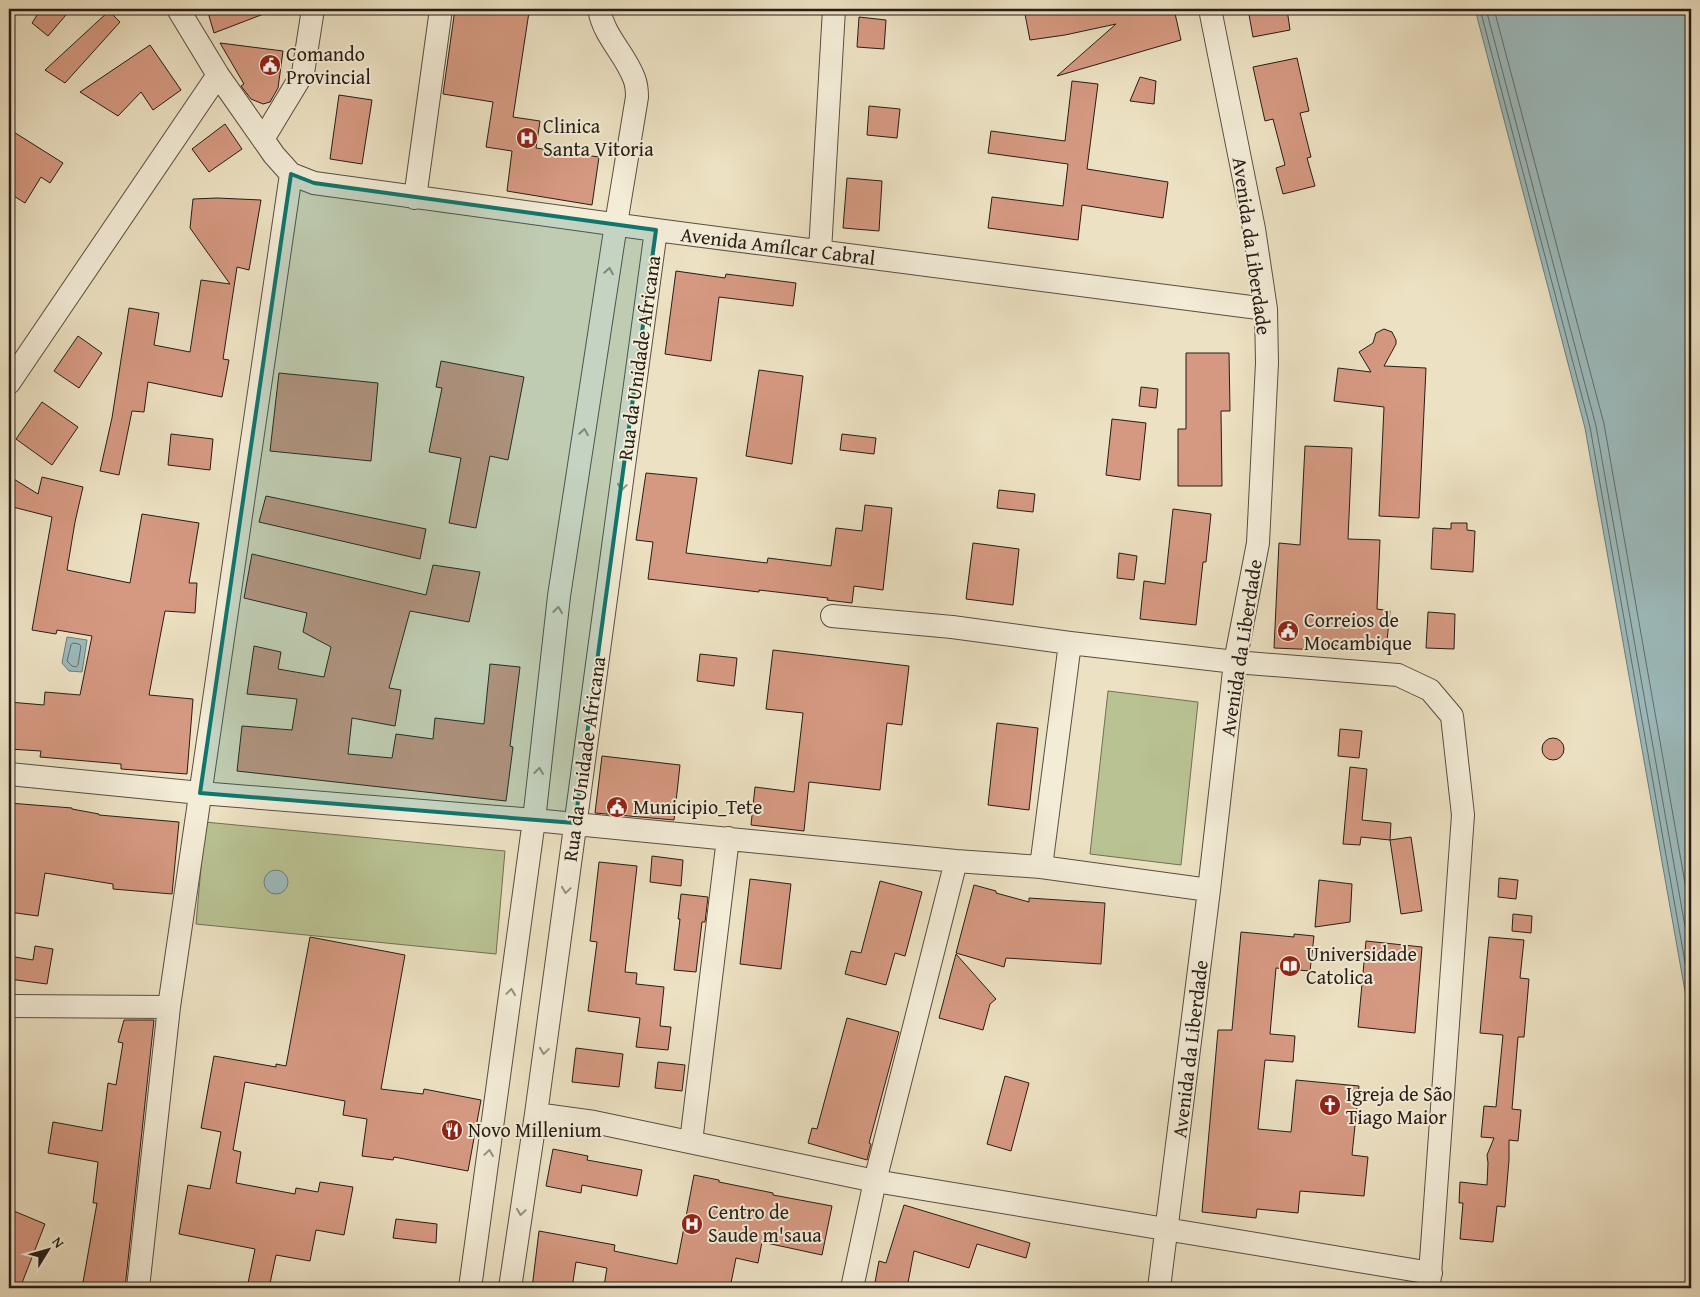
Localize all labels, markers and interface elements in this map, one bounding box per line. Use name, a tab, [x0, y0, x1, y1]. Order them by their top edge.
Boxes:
place label: Comando Provincial	[286, 39, 371, 91]
public building icon: Comando Provincial	[258, 53, 282, 77]
place label: Clinica Santa Vitoria	[543, 111, 654, 163]
hospital icon: Clinica Santa Vitoria	[515, 126, 539, 150]
street label: Avenida da Liberdade	[1226, 155, 1279, 337]
street label: Avenida Amílcar Cabral	[679, 219, 877, 272]
street label: Rua da Unidade Africana	[610, 253, 667, 462]
one-way arrow	[603, 267, 613, 275]
one-way arrow	[579, 427, 589, 436]
one-way arrow	[617, 483, 628, 491]
street label: Avenida da Liberdade	[1212, 557, 1269, 739]
one-way arrow	[552, 605, 563, 613]
place label: Correios de Mocambique	[1304, 605, 1412, 657]
public building icon: Correios de Mocambique	[1276, 619, 1300, 643]
street label: Rua da Unidade Africana	[555, 654, 612, 863]
one-way arrow	[534, 767, 545, 775]
place label: Municipio_Tete	[633, 792, 762, 821]
public building icon: Municipio_Tete	[605, 795, 629, 819]
one-way arrow	[561, 887, 572, 895]
place label: Universidade Catolica	[1306, 939, 1417, 991]
library icon: Universidade Catolica	[1278, 954, 1302, 978]
street label: Avenida da Liberdade	[1164, 958, 1215, 1140]
one-way arrow	[505, 988, 516, 996]
one-way arrow	[540, 1047, 550, 1056]
place label: Igreja de São Tiago Maior	[1346, 1079, 1453, 1131]
church icon: Igreja de São Tiago Maior	[1318, 1093, 1342, 1117]
place label: Novo Millenium	[468, 1115, 602, 1144]
restaurant icon: Novo Millenium	[440, 1118, 464, 1142]
one-way arrow	[483, 1149, 494, 1157]
place label: Centro de Saude m'saua	[708, 1197, 822, 1249]
one-way arrow	[517, 1208, 527, 1217]
hospital icon: Centro de Saude m'saua	[680, 1212, 704, 1236]
north arrow	[22, 1224, 72, 1274]
text: N	[48, 1232, 70, 1252]

